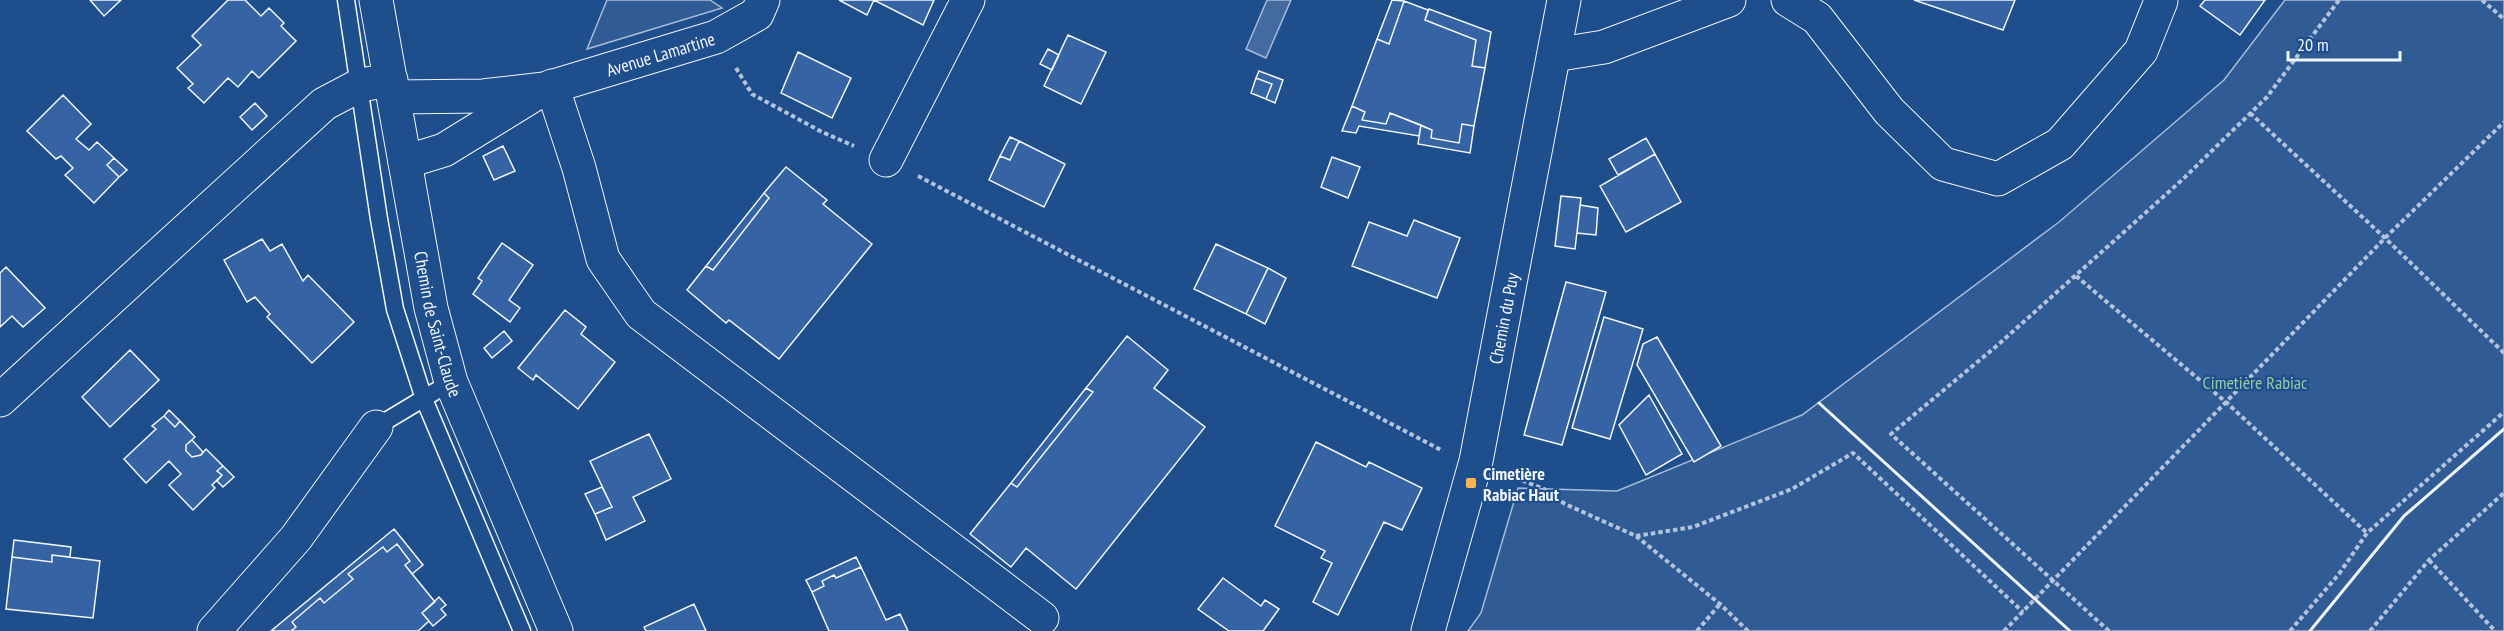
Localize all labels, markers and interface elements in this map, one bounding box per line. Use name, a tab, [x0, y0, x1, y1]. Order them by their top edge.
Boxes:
scale bar	[2288, 24, 2400, 62]
street label: Avenue Lamartine	[603, 27, 717, 81]
text: 20 m	[2297, 33, 2329, 56]
street label: Chemin de Saint-Claude	[410, 249, 467, 400]
street label: Chemin du Puy	[1483, 270, 1523, 366]
park label: Cimetière Rabiac	[2203, 371, 2308, 394]
place label: Cimetière Rabiac Haut	[1483, 462, 1560, 506]
marker: Cimetière Rabiac Haut	[1464, 476, 1478, 490]

